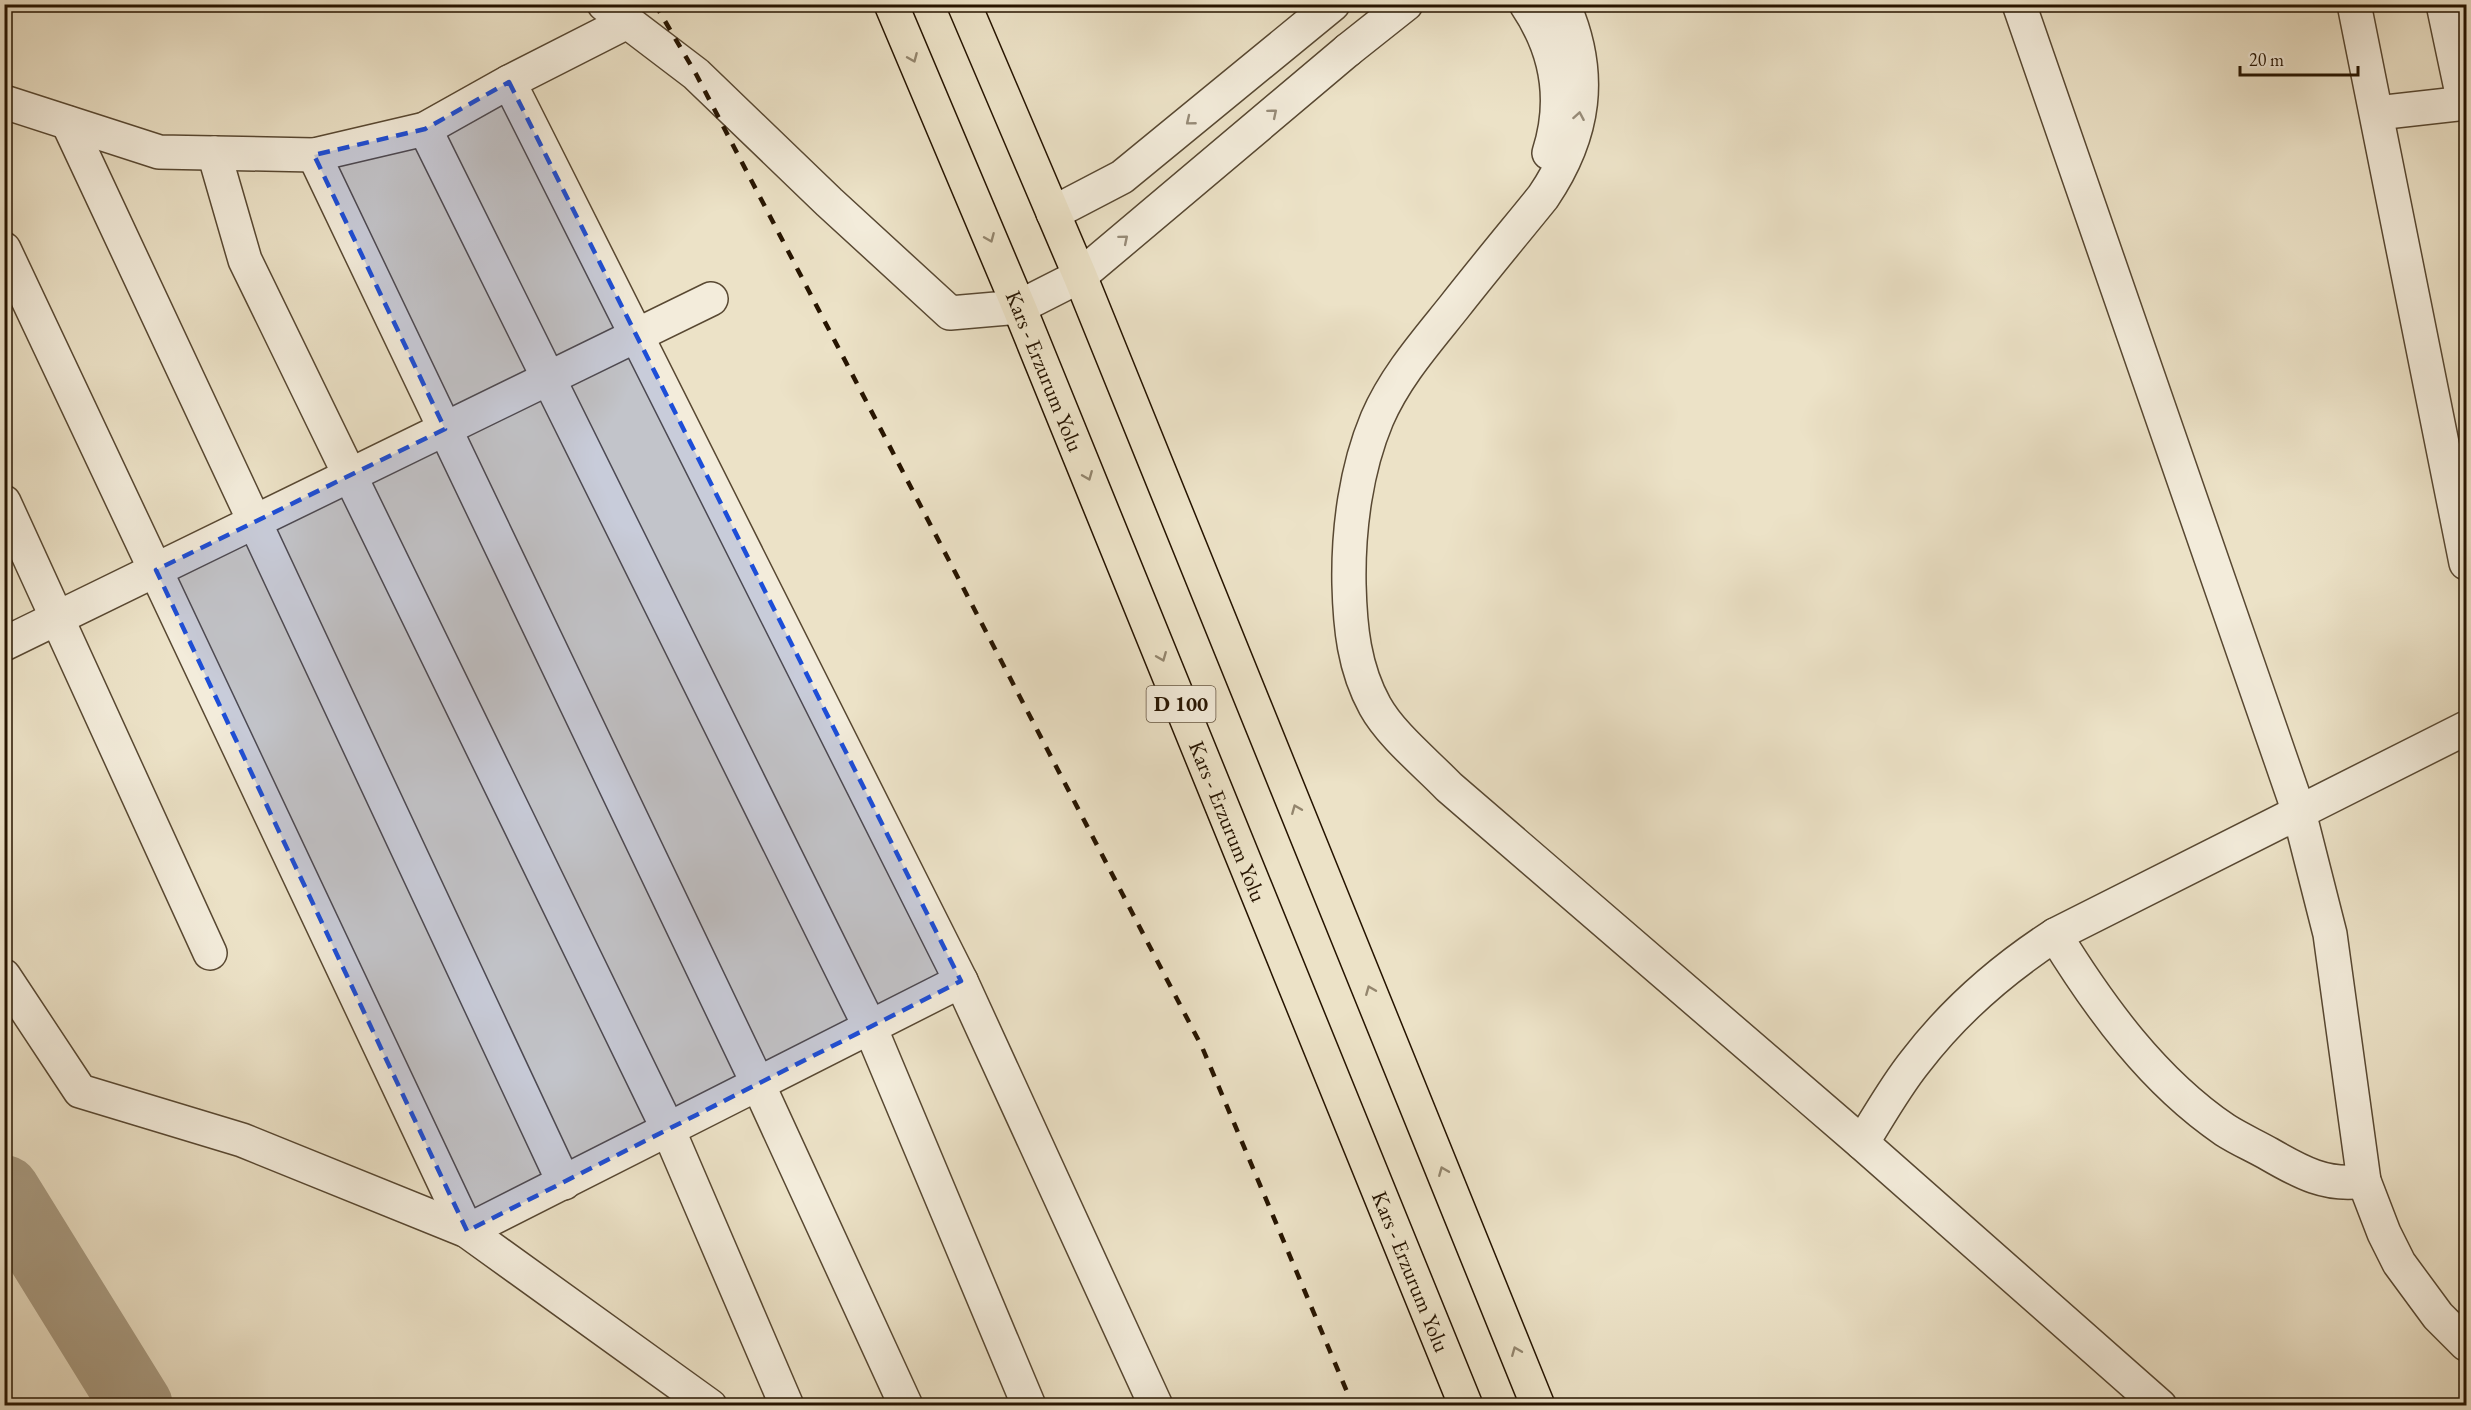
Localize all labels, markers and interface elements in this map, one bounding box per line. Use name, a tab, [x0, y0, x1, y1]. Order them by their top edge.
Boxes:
scale bar	[2240, 39, 2358, 77]
text: 20 m	[2249, 48, 2284, 71]
one-way arrow	[906, 52, 918, 63]
one-way arrow	[1266, 109, 1277, 120]
one-way arrow	[1572, 112, 1585, 122]
one-way arrow	[1186, 114, 1197, 125]
one-way arrow	[983, 231, 995, 242]
one-way arrow	[1117, 235, 1128, 246]
street label: Kars - Erzurum Yolu	[999, 286, 1090, 456]
one-way arrow	[1081, 470, 1093, 481]
one-way arrow	[1155, 651, 1167, 662]
road number: D 100	[1146, 686, 1216, 722]
street label: Kars - Erzurum Yolu	[1182, 737, 1274, 906]
one-way arrow	[1291, 805, 1303, 816]
one-way arrow	[1365, 985, 1377, 996]
one-way arrow	[1438, 1166, 1450, 1177]
street label: Kars - Erzurum Yolu	[1365, 1187, 1457, 1357]
one-way arrow	[1511, 1347, 1523, 1358]

